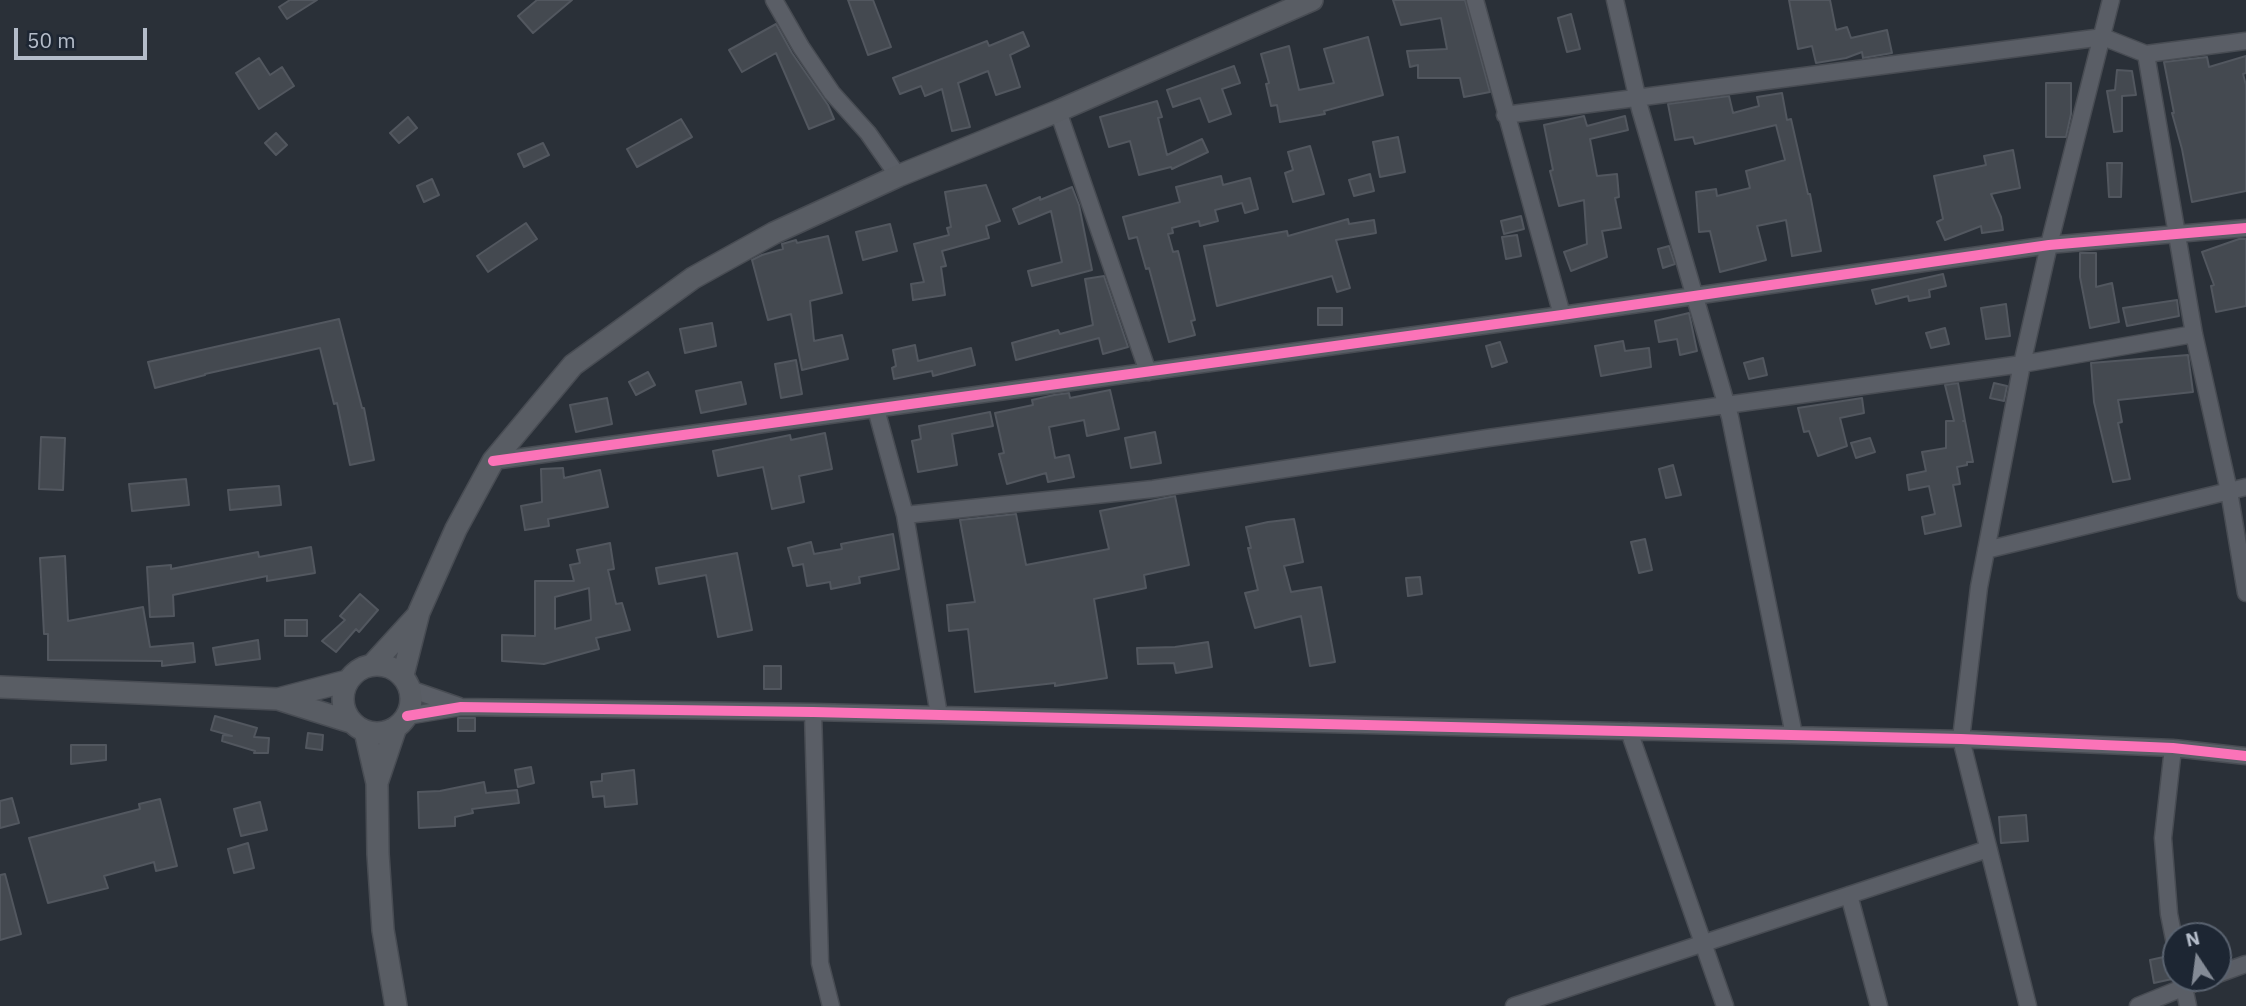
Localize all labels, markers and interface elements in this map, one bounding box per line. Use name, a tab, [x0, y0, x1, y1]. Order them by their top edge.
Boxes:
scale bar	[18, 14, 150, 58]
text: 50 m	[27, 26, 76, 54]
north arrow	[2162, 922, 2232, 992]
text: N	[2183, 925, 2202, 952]

